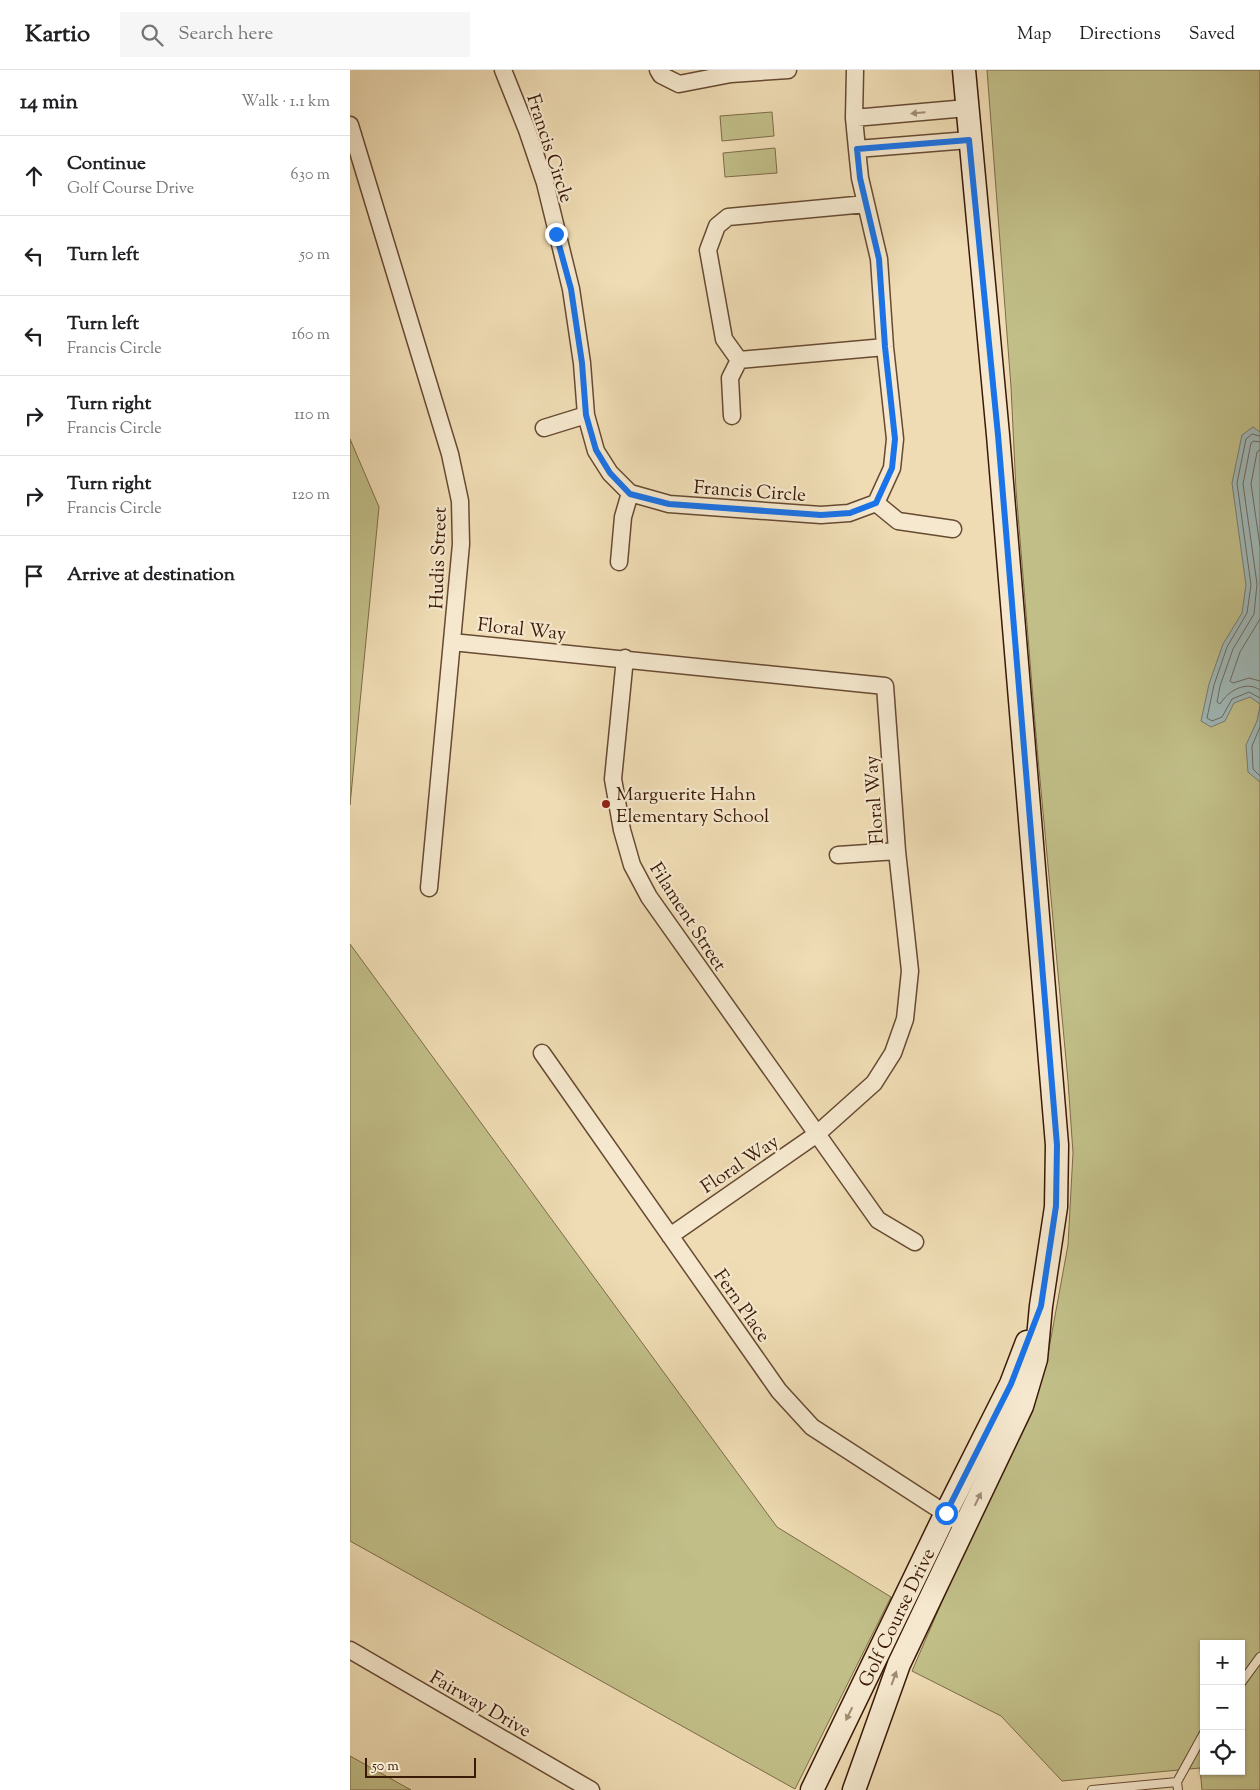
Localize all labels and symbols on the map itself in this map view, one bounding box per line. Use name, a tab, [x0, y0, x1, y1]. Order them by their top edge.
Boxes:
street label: Francis Circle	[518, 91, 579, 207]
one-way arrow	[910, 109, 926, 117]
route end	[545, 223, 568, 246]
street label: Francis Circle	[693, 475, 807, 510]
street label: Hudis Street	[424, 506, 455, 610]
street label: Floral Way	[476, 612, 568, 649]
street label: Floral Way	[859, 754, 892, 845]
place label: Marguerite Hahn Elementary School	[616, 782, 769, 831]
marker: Marguerite Hahn Elementary School	[600, 798, 612, 810]
street label: Filament Street	[642, 858, 732, 977]
street label: Floral Way	[696, 1129, 785, 1201]
street label: Fern Place	[706, 1265, 776, 1348]
one-way arrow	[974, 1492, 982, 1506]
route start	[935, 1502, 958, 1525]
street label: Golf Course Drive	[853, 1544, 943, 1692]
street label: Fairway Drive	[424, 1665, 536, 1745]
one-way arrow	[890, 1670, 898, 1685]
one-way arrow	[844, 1707, 852, 1721]
scale bar	[365, 1755, 476, 1778]

